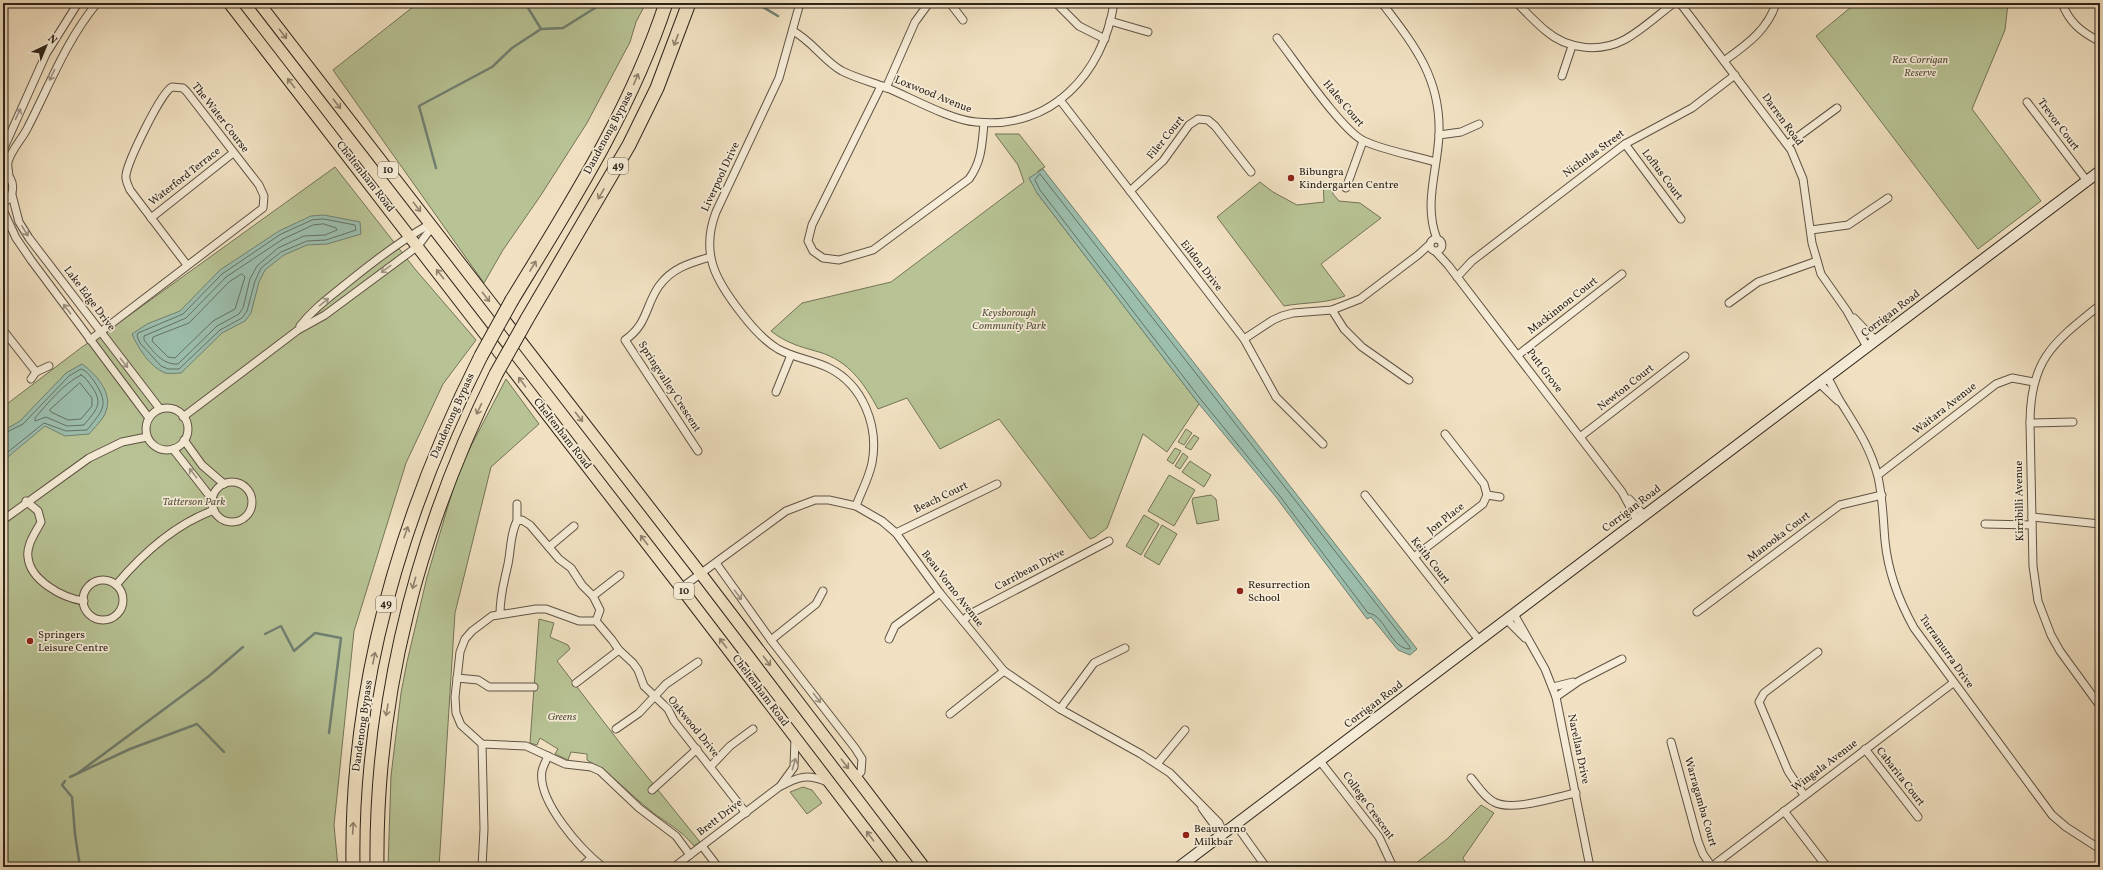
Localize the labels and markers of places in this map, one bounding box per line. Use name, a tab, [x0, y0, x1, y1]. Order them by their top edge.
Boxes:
place label: Bibungra Kindergarten Centre	[1299, 165, 1398, 193]
marker: Bibungra Kindergarten Centre	[1286, 173, 1296, 183]
place label: Resurrection School	[1248, 578, 1311, 606]
marker: Resurrection School	[1235, 586, 1245, 596]
place label: Springers Leisure Centre	[38, 628, 108, 656]
marker: Springers Leisure Centre	[25, 636, 35, 646]
place label: Beauvorno Milkbar	[1194, 822, 1246, 850]
marker: Beauvorno Milkbar	[1181, 830, 1191, 840]

